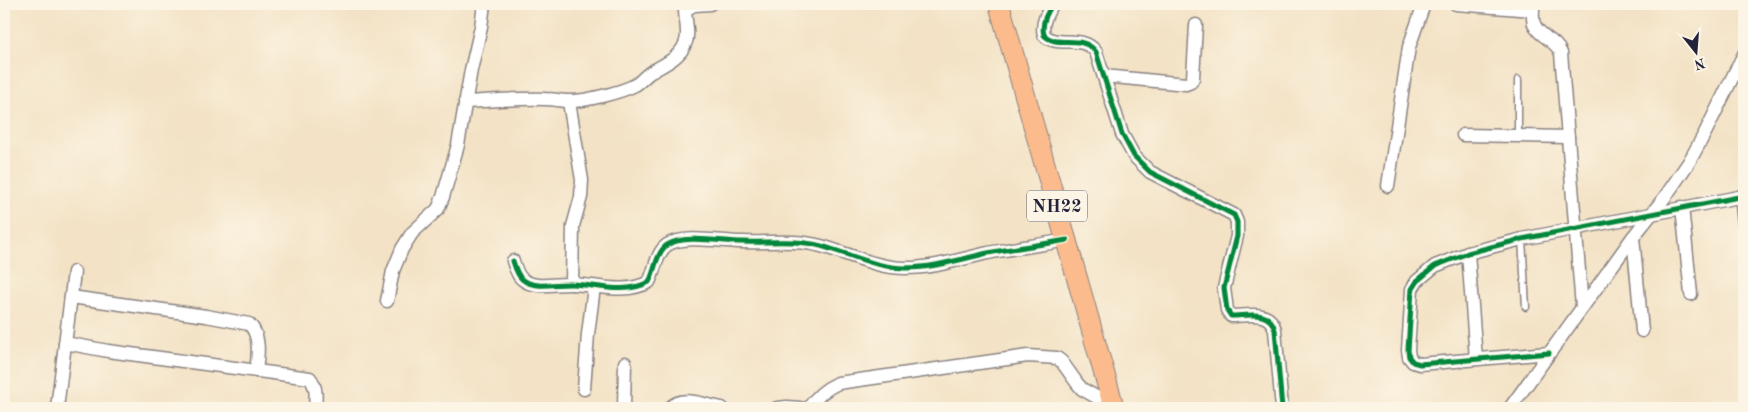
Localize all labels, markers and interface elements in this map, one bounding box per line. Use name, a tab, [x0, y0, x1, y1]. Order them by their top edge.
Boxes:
north arrow	[1670, 28, 1720, 78]
text: N	[1692, 55, 1707, 72]
road number: NH22	[1027, 190, 1087, 222]

